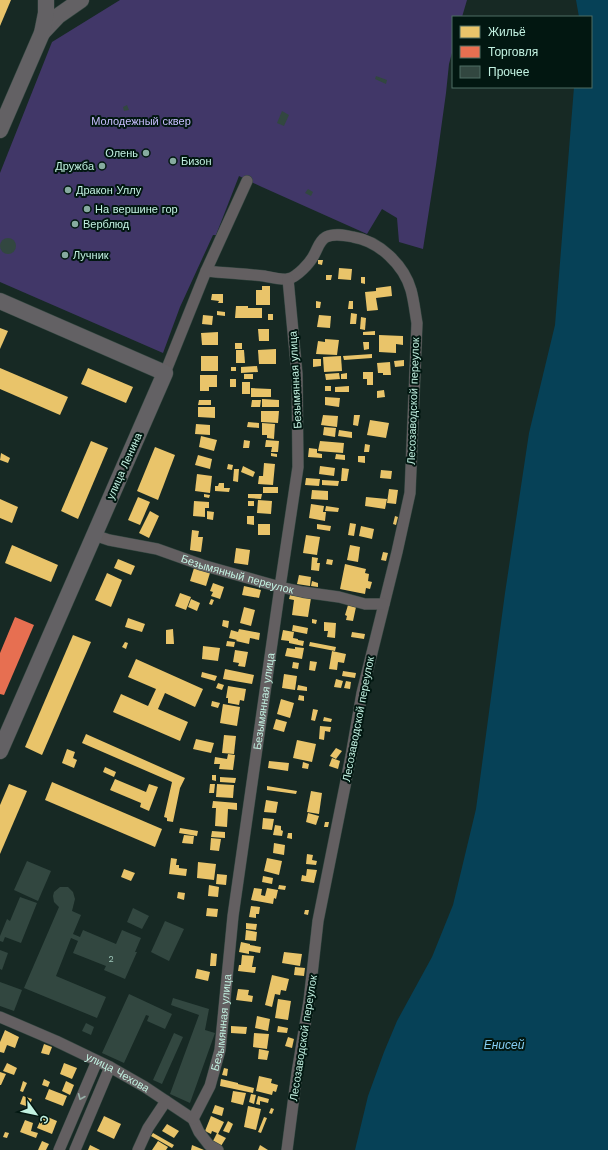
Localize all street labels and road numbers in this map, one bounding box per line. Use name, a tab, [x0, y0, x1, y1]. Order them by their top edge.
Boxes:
street label: Безымянная улица	[286, 330, 305, 429]
street label: Лесозаводской переулок	[405, 337, 422, 465]
street label: улица Ленина	[104, 430, 145, 502]
street label: Безымянный переулок	[179, 552, 295, 597]
street label: Безымянная улица	[251, 651, 278, 751]
street label: Лесозаводской переулок	[340, 655, 377, 783]
street label: Безымянная улица	[208, 972, 234, 1073]
street label: Лесозаводской переулок	[287, 974, 320, 1102]
street label: улица Чехова	[83, 1050, 153, 1096]

